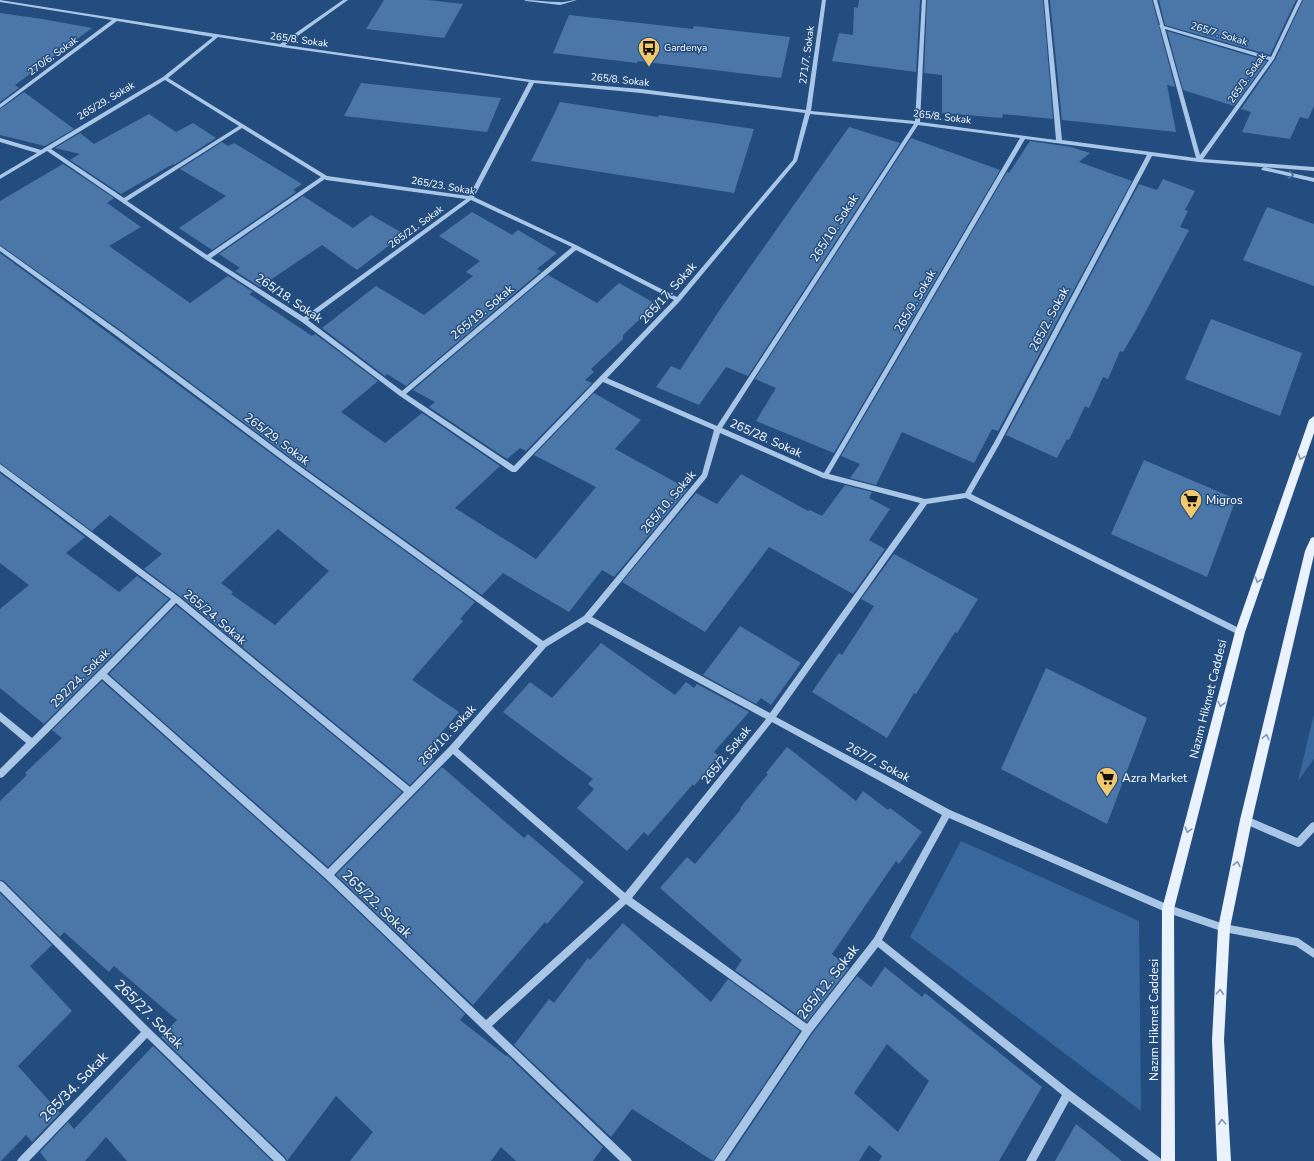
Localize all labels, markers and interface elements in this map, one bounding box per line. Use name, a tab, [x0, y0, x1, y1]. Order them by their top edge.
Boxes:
street label: 265/7. Sokak	[1189, 19, 1250, 50]
street label: 271/7. Sokak	[796, 24, 818, 85]
street label: 265/8. Sokak	[269, 29, 330, 51]
street label: 270/6. Sokak	[25, 33, 82, 79]
bus stop icon: Gardenya	[636, 35, 662, 68]
place label: Gardenya	[664, 41, 707, 55]
street label: 265/3. Sokak	[1224, 49, 1270, 106]
street label: 265/8. Sokak	[590, 70, 651, 90]
street label: 265/29. Sokak	[75, 78, 138, 124]
street label: 265/8. Sokak	[912, 106, 973, 128]
one-way arrow	[1287, 170, 1294, 179]
street label: 265/23. Sokak	[410, 173, 477, 199]
street label: 265/10. Sokak	[806, 190, 862, 265]
street label: 265/21. Sokak	[386, 202, 447, 252]
street label: 265/17. Sokak	[636, 258, 701, 327]
street label: 265/9. Sokak	[890, 266, 940, 335]
street label: 265/18. Sokak	[252, 270, 326, 327]
street label: 265/19. Sokak	[447, 280, 518, 343]
street label: 265/2. Sokak	[1025, 283, 1073, 354]
street label: 265/29. Sokak	[241, 409, 314, 469]
street label: 265/28. Sokak	[727, 415, 806, 461]
one-way arrow	[1297, 453, 1305, 460]
street label: 265/10. Sokak	[637, 466, 700, 537]
supermarket icon: Migros	[1178, 487, 1204, 520]
place label: Migros	[1206, 492, 1243, 508]
one-way arrow	[1254, 576, 1262, 583]
street label: 265/24. Sokak	[180, 586, 251, 649]
street label: Nazım Hikmet Caddesi	[1185, 638, 1231, 760]
street label: 292/24. Sokak	[47, 644, 114, 711]
street label: 265/10. Sokak	[415, 700, 480, 769]
one-way arrow	[1217, 700, 1226, 707]
street label: 265/2. Sokak	[698, 722, 755, 787]
one-way arrow	[1262, 734, 1270, 740]
street label: 267/7. Sokak	[843, 738, 914, 786]
supermarket icon: Azra Market	[1094, 765, 1120, 798]
place label: Azra Market	[1122, 770, 1188, 786]
one-way arrow	[1185, 827, 1193, 833]
one-way arrow	[1232, 861, 1240, 867]
street label: 265/22. Sokak	[338, 866, 417, 943]
street label: 265/12. Sokak	[793, 940, 864, 1024]
street label: Nazım Hikmet Caddesi	[1146, 959, 1162, 1081]
street label: 265/27. Sokak	[110, 975, 188, 1053]
one-way arrow	[1216, 989, 1225, 995]
street label: 265/34. Sokak	[36, 1047, 113, 1126]
one-way arrow	[1218, 1119, 1227, 1125]

